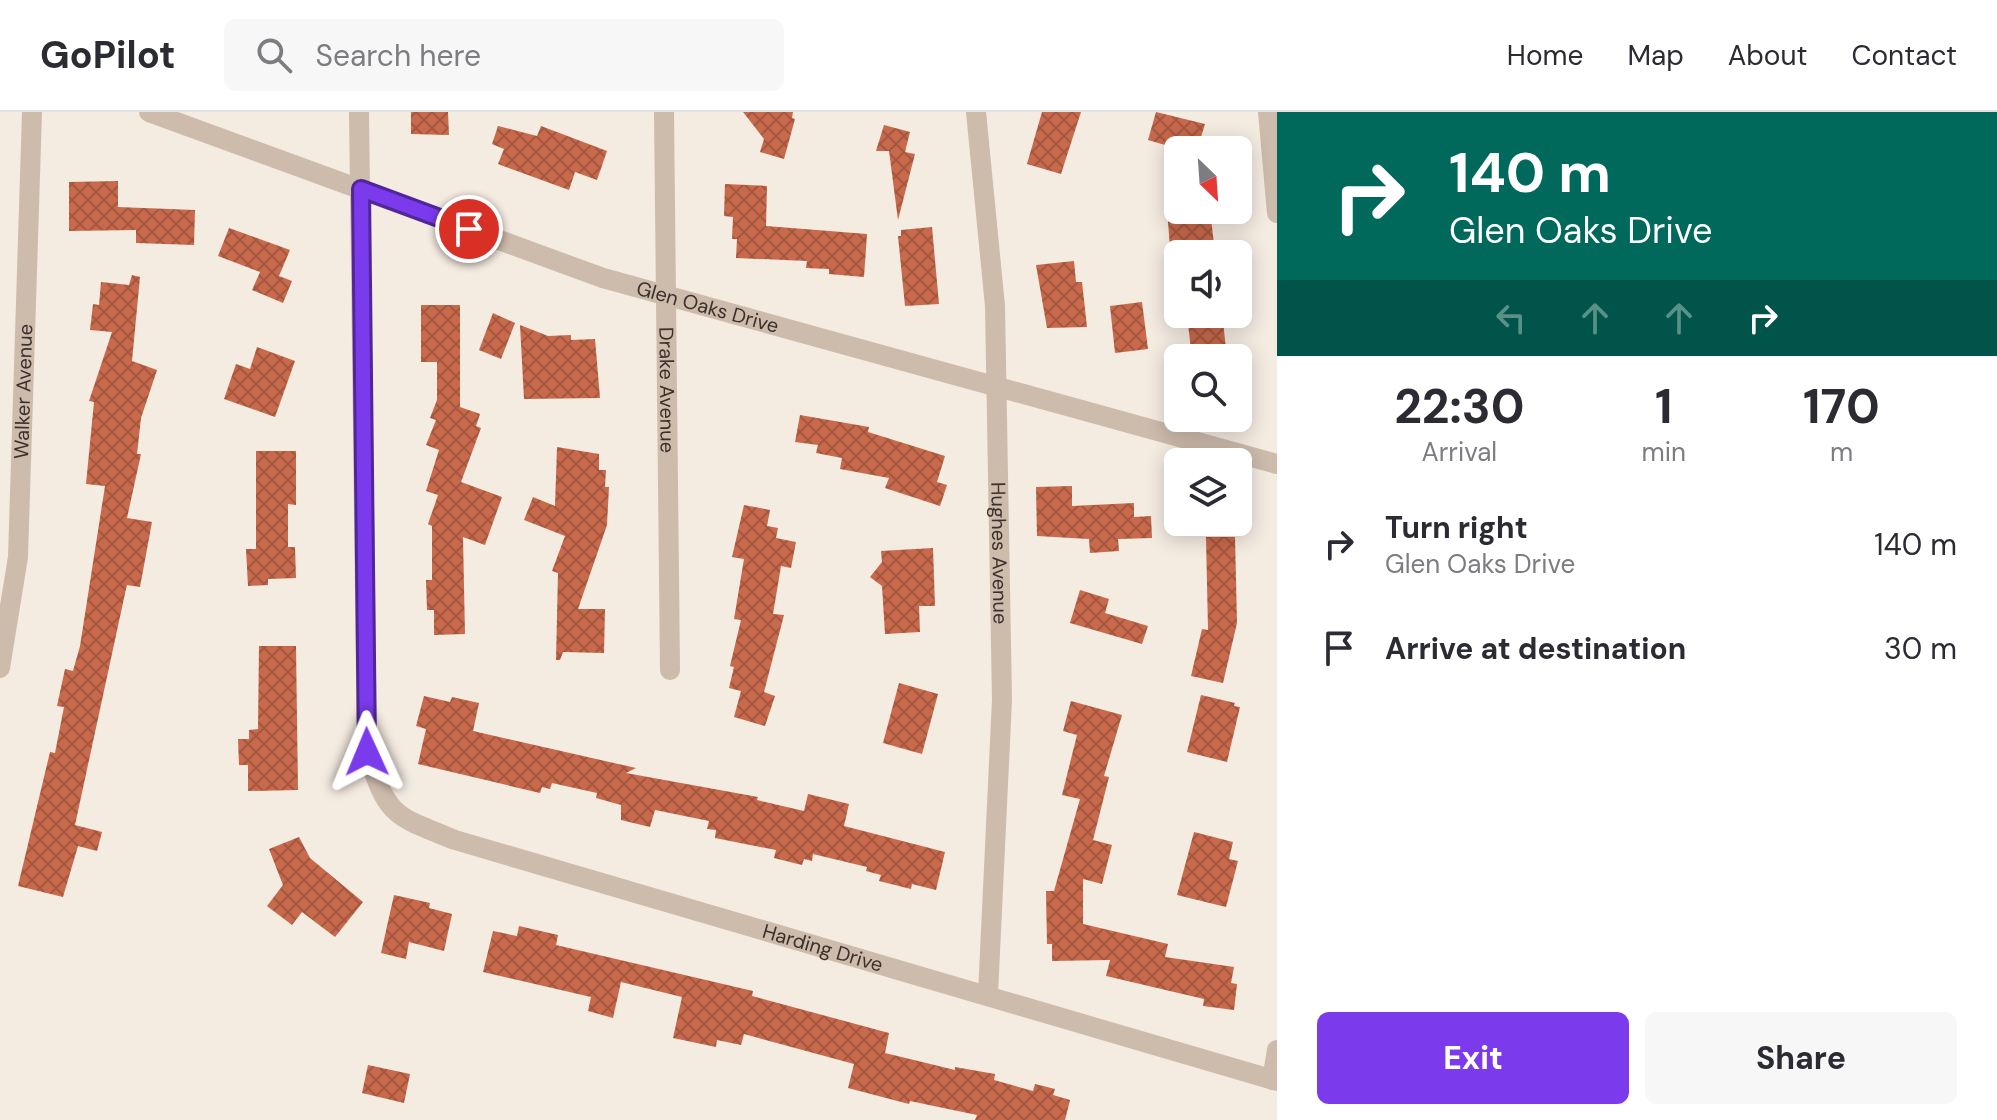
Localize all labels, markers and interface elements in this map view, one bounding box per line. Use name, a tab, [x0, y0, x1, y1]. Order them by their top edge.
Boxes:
search box	[224, 19, 784, 91]
text: GoPilot	[40, 30, 176, 80]
icon: search	[252, 33, 296, 77]
text: Search here	[316, 36, 481, 75]
text: Home	[1507, 37, 1583, 74]
text: Map	[1627, 37, 1684, 74]
text: About	[1728, 37, 1807, 74]
text: Contact	[1851, 37, 1957, 74]
north arrow	[1164, 136, 1252, 224]
map controls	[1164, 136, 1252, 536]
text: 140 m	[1449, 136, 1611, 209]
icon: right	[1317, 144, 1421, 248]
pin	[435, 195, 503, 263]
icon: arrive	[447, 207, 491, 251]
text: Glen Oaks Drive	[1449, 207, 1712, 254]
button: sound	[1164, 240, 1252, 328]
street label: Glen Oaks Drive	[634, 275, 782, 339]
icon: left	[1489, 296, 1533, 340]
icon: ahead	[1573, 296, 1617, 340]
icon: ahead	[1657, 296, 1701, 340]
icon: right	[1741, 296, 1785, 340]
street label: Walker Avenue	[8, 324, 38, 460]
street label: Drake Avenue	[653, 327, 681, 453]
button: search	[1164, 344, 1252, 432]
text: 22:30	[1394, 375, 1524, 438]
text: 1	[1655, 375, 1673, 438]
text: 170	[1803, 375, 1880, 438]
text: Arrival	[1421, 435, 1497, 469]
text: min	[1642, 435, 1686, 469]
text: m	[1830, 435, 1853, 469]
button: layers	[1164, 448, 1252, 536]
street label: Hughes Avenue	[985, 482, 1014, 625]
text: Turn right	[1385, 508, 1528, 547]
icon: right	[1317, 522, 1361, 566]
text: 140 m	[1874, 525, 1957, 564]
text: Glen Oaks Drive	[1385, 547, 1575, 581]
icon: arrive	[1317, 626, 1361, 670]
text: Arrive at destination	[1385, 629, 1686, 668]
text: 30 m	[1884, 629, 1957, 668]
position arrow	[325, 710, 409, 794]
street label: Harding Drive	[760, 918, 886, 978]
button: Exit	[1317, 1012, 1629, 1104]
button: Share	[1645, 1012, 1957, 1104]

